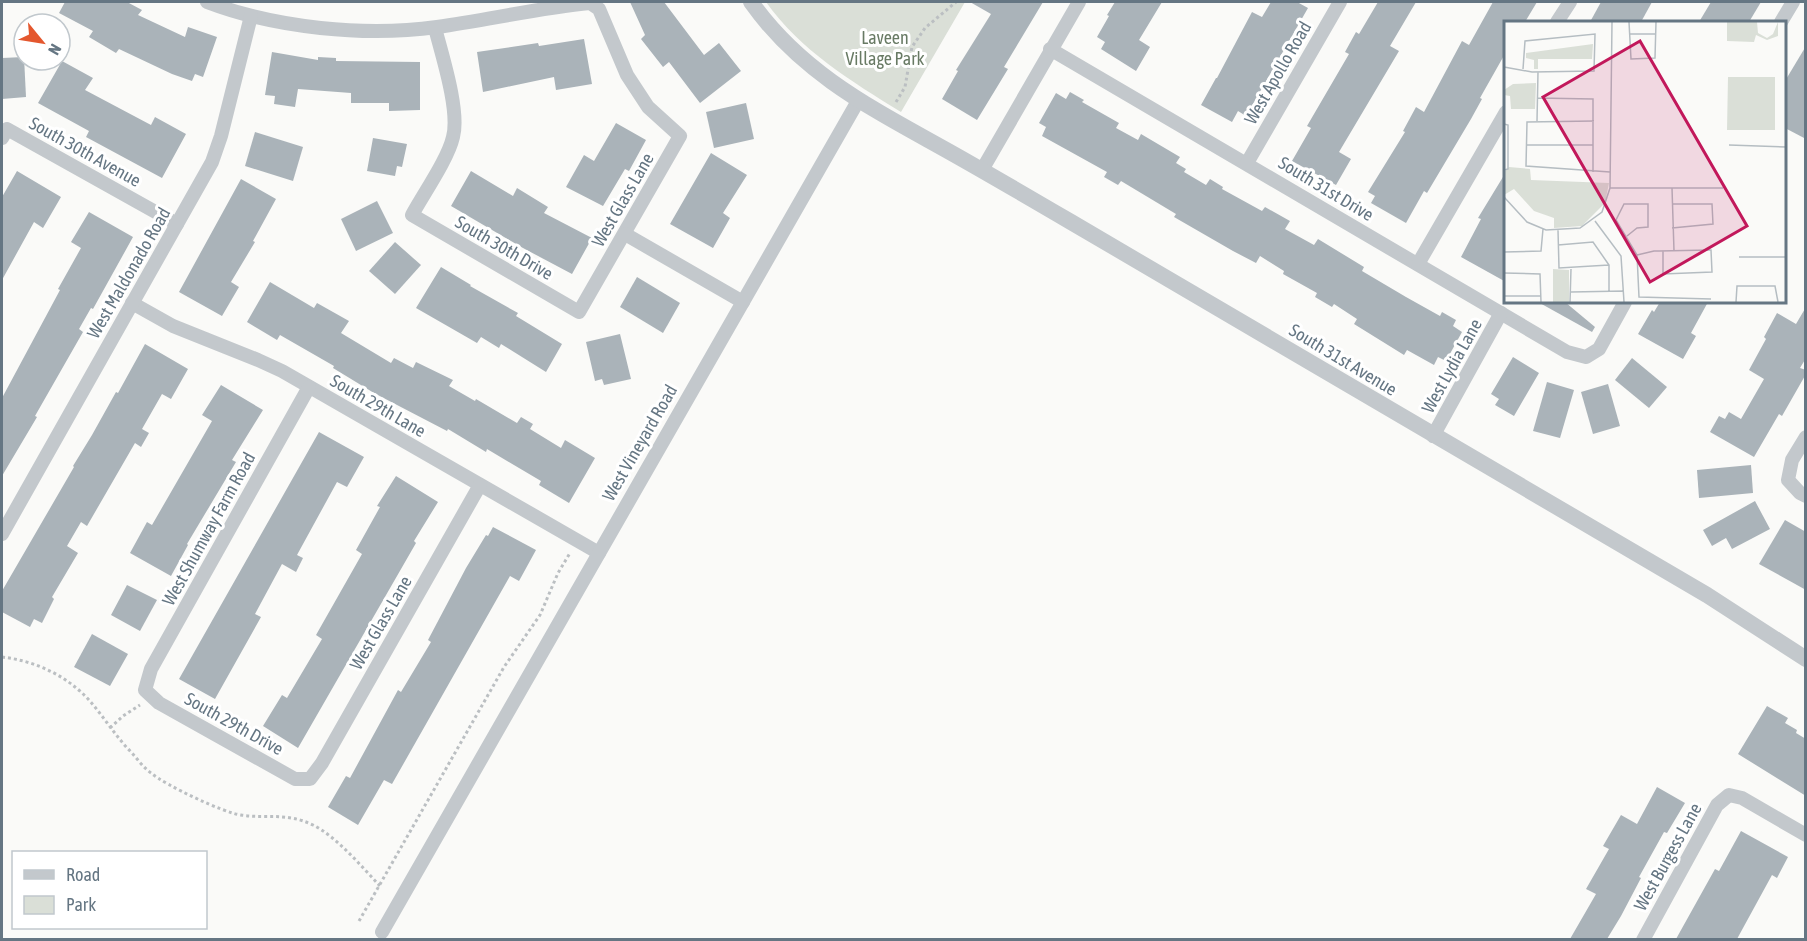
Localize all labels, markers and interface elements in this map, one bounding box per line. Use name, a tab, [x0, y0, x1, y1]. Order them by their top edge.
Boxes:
north arrow	[12, 12, 72, 72]
street label: West Apollo Road	[1240, 18, 1315, 128]
inset map	[1504, 21, 1786, 303]
park label: Laveen Village Park	[846, 27, 925, 69]
text: N	[45, 41, 65, 58]
street label: South 30th Avenue	[26, 112, 145, 191]
street label: West Glass Lane	[587, 149, 658, 250]
street label: South 31st Drive	[1275, 152, 1378, 225]
street label: West Maldonado Road	[83, 204, 175, 342]
street label: South 30th Drive	[452, 211, 557, 284]
street label: West Lydia Lane	[1417, 315, 1486, 416]
street label: South 31st Avenue	[1286, 319, 1401, 400]
street label: South 29th Lane	[327, 370, 430, 441]
street label: West Vineyard Road	[598, 381, 681, 505]
street label: West Shumway Farm Road	[158, 449, 259, 609]
street label: West Glass Lane	[345, 572, 416, 673]
street label: South 29th Drive	[181, 688, 287, 759]
street label: West Burgess Lane	[1629, 799, 1706, 914]
legend	[12, 851, 207, 929]
text: Road	[66, 864, 100, 885]
text: Park	[66, 894, 96, 915]

